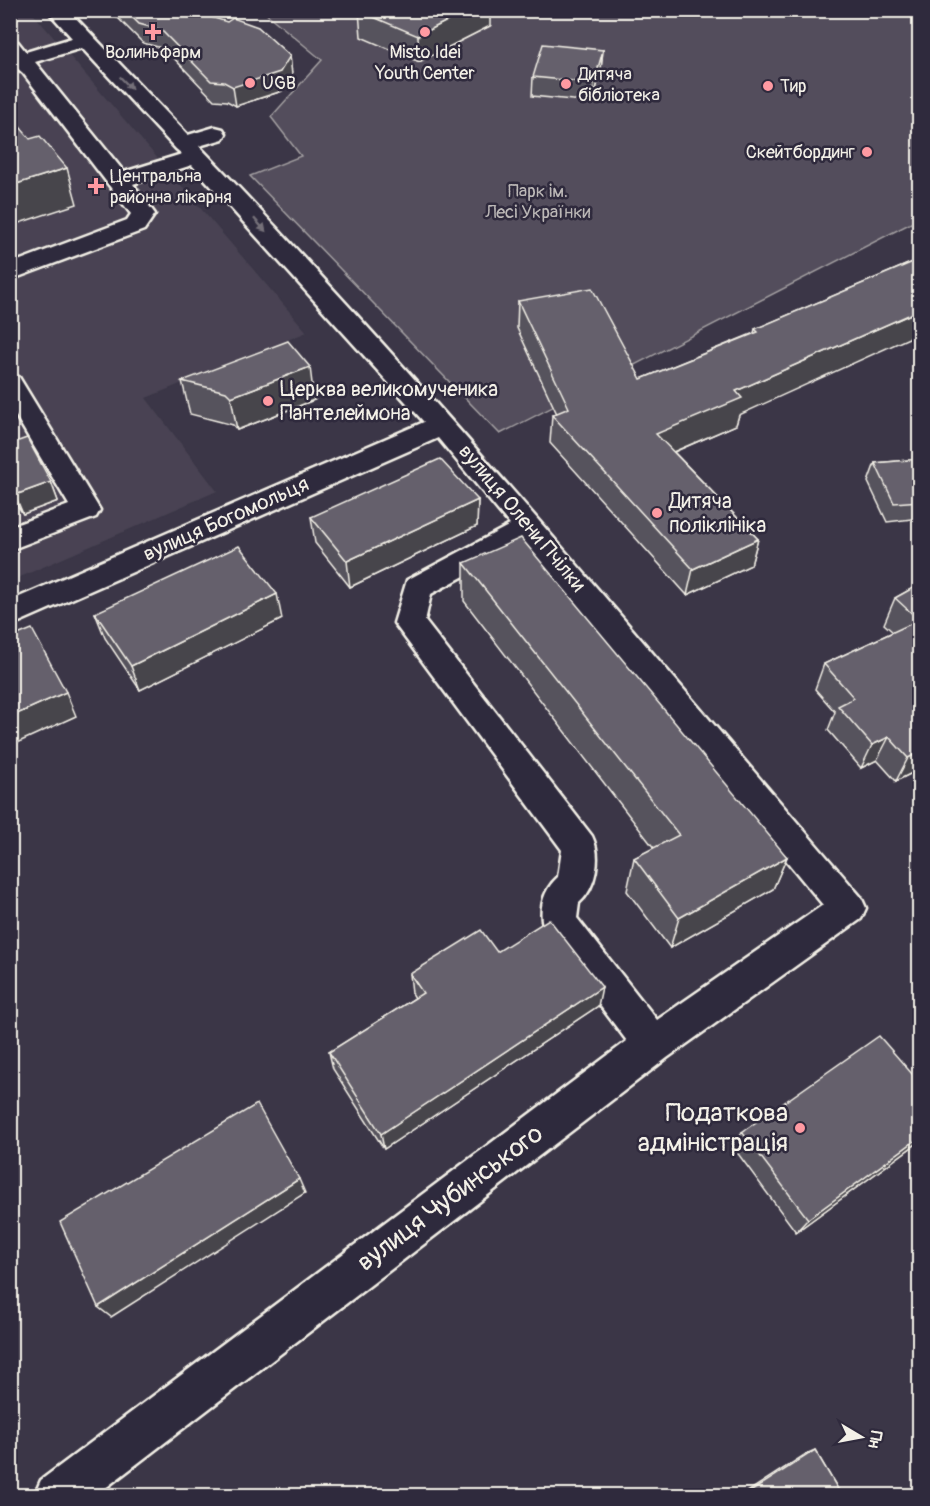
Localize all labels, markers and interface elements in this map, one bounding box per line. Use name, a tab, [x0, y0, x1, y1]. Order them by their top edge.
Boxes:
marker: Волиньфарм	[146, 25, 160, 39]
marker: Misto Idei Youth Center	[418, 25, 432, 39]
place label: Волиньфарм	[105, 41, 201, 64]
place label: Misto Idei Youth Center	[374, 41, 475, 85]
place label: Дитяча бібліотека	[577, 63, 660, 107]
place label: UGB	[262, 72, 296, 95]
place label: Тир	[780, 75, 807, 98]
one-way arrow	[119, 76, 133, 91]
marker: UGB	[243, 76, 257, 90]
marker: Дитяча бібліотека	[559, 77, 573, 91]
marker: Тир	[761, 79, 775, 93]
place label: Скейтбординг	[746, 141, 855, 164]
marker: Скейтбординг	[860, 145, 874, 159]
place label: Центральна районна лікарня	[110, 165, 232, 209]
marker: Центральна районна лікарня	[87, 177, 105, 195]
park label: Парк ім. Лесі Українки	[484, 180, 591, 224]
one-way arrow	[253, 218, 267, 233]
place label: Церква великомученика Пантелеймона	[280, 376, 498, 427]
marker: Церква великомученика Пантелеймона	[261, 394, 275, 408]
street label: вулиця Олени Пчілки	[452, 439, 592, 597]
street label: вулиця Богомольця	[139, 470, 313, 568]
place label: Дитяча поліклініка	[668, 488, 766, 539]
marker: Дитяча поліклініка	[650, 506, 664, 520]
place label: Податкова адміністрація	[638, 1097, 788, 1159]
street label: вулиця Чубинського	[351, 1118, 549, 1278]
marker: Податкова адміністрація	[793, 1121, 807, 1135]
north arrow	[831, 1407, 891, 1467]
text: Пн	[863, 1429, 886, 1450]

